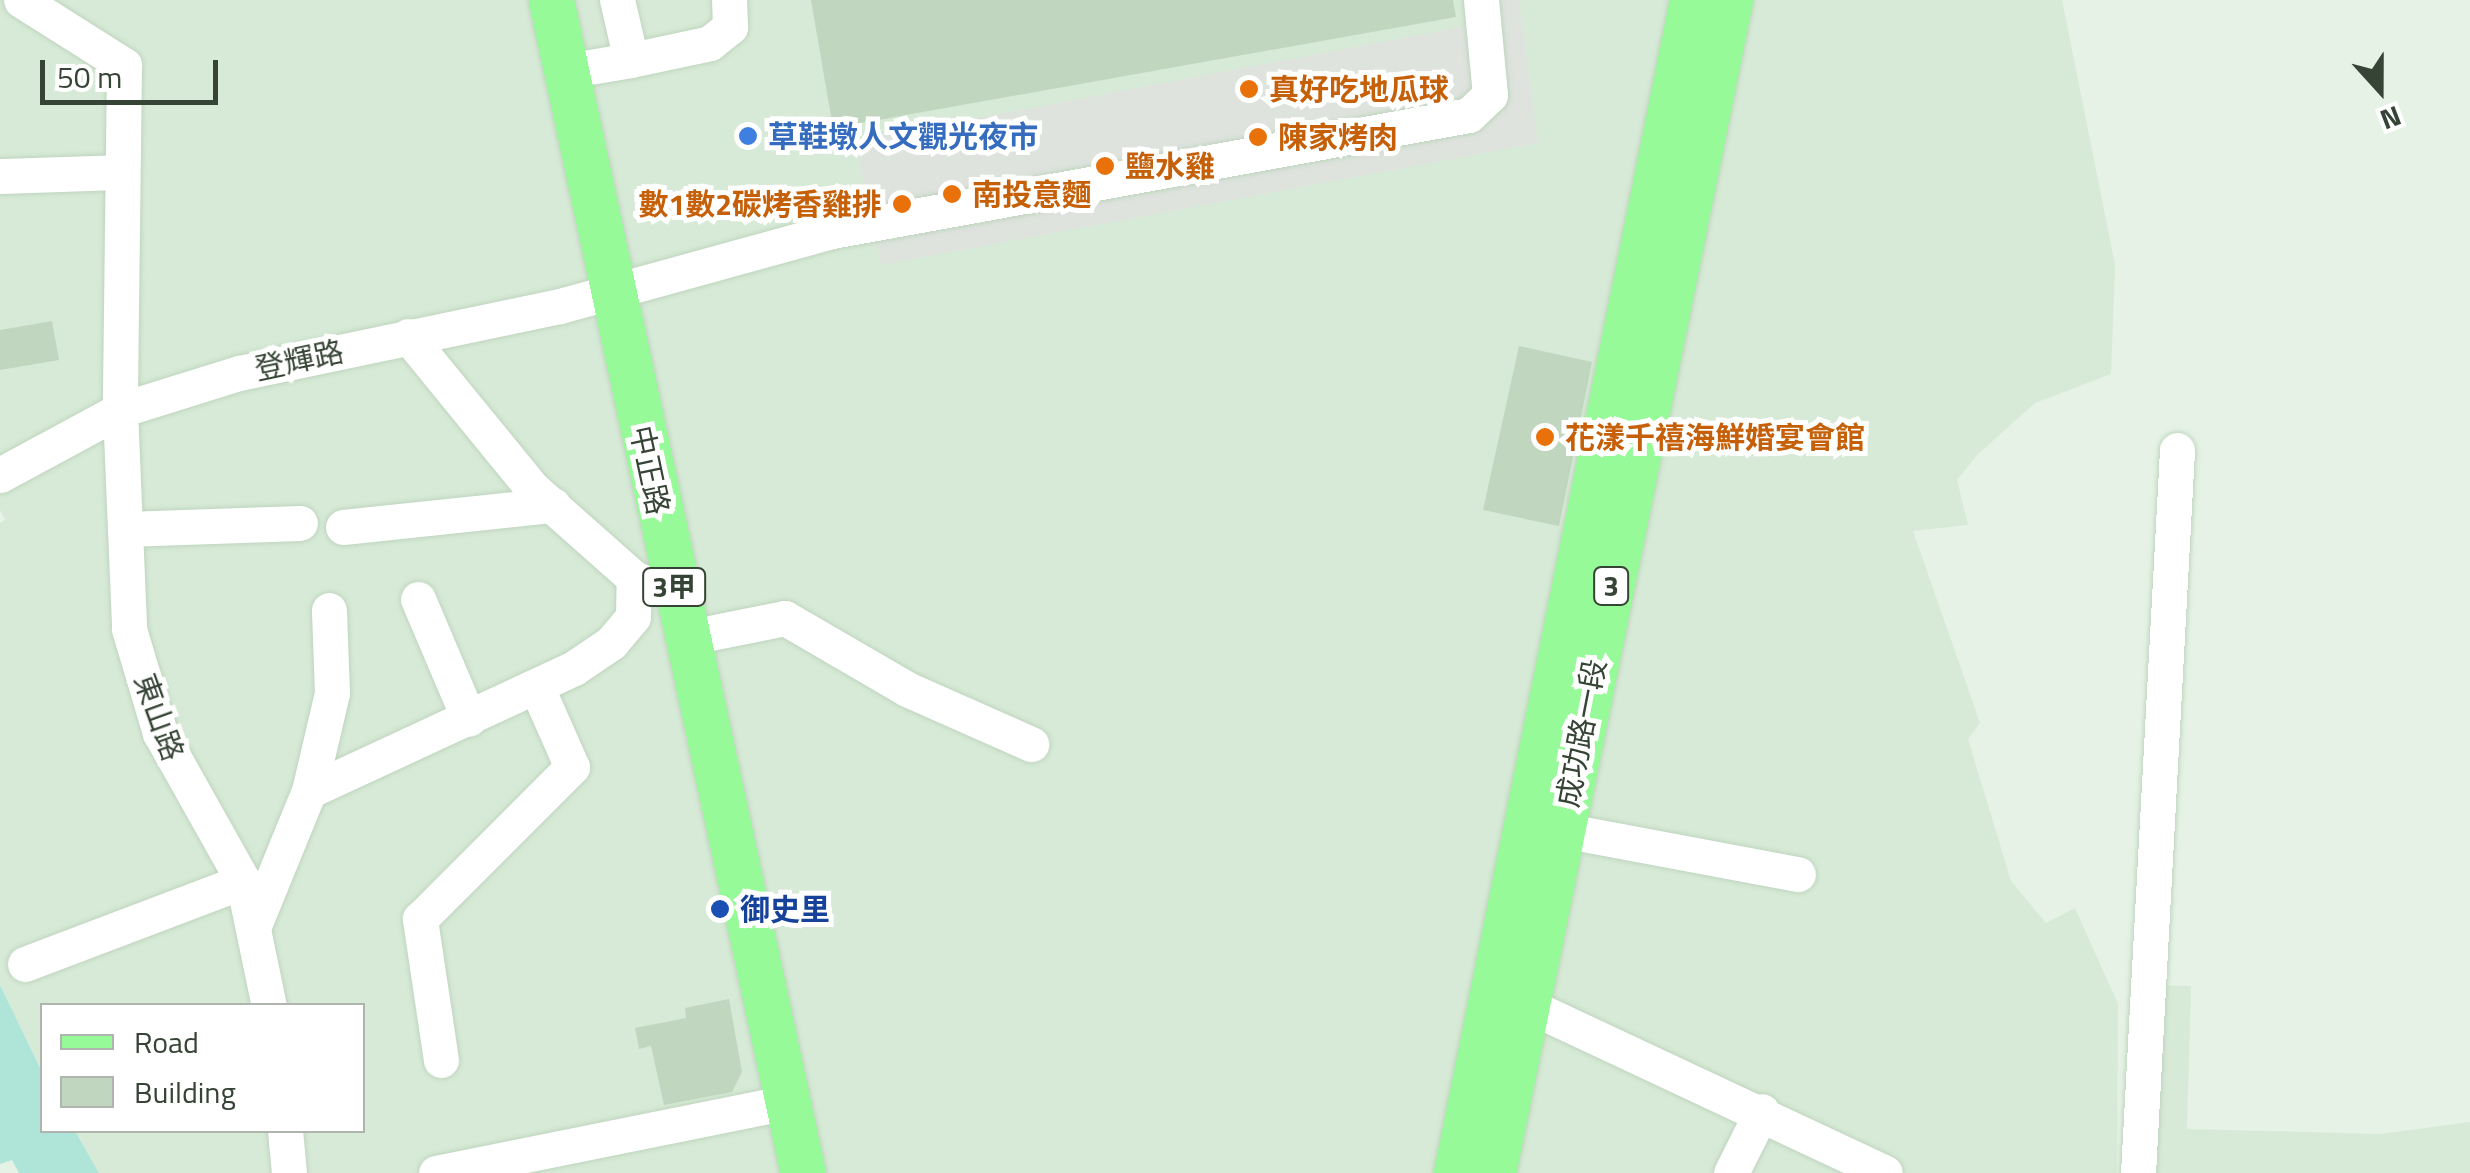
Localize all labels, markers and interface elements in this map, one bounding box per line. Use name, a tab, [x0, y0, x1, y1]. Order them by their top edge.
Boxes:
scale bar	[45, 40, 222, 102]
north arrow	[2330, 40, 2430, 140]
text: 50 m	[57, 54, 122, 100]
place label: 真好吃地瓜球	[1269, 71, 1449, 107]
marker: 真好吃地瓜球	[1238, 78, 1260, 100]
text: N	[2374, 95, 2408, 142]
place label: 草鞋墩人文觀光夜市	[768, 118, 1038, 154]
place label: 陳家烤肉	[1278, 119, 1398, 155]
marker: 草鞋墩人文觀光夜市	[737, 125, 759, 147]
marker: 陳家烤肉	[1247, 126, 1269, 148]
place label: 鹽水雞	[1125, 148, 1215, 184]
marker: 鹽水雞	[1094, 155, 1116, 177]
place label: 南投意麵	[972, 176, 1092, 212]
marker: 南投意麵	[941, 183, 963, 205]
place label: 數1數2碳烤香雞排	[638, 186, 882, 222]
marker: 數1數2碳烤香雞排	[891, 193, 913, 215]
street label: 登輝路	[251, 333, 347, 387]
place label: 花漾千禧海鮮婚宴會館	[1565, 419, 1865, 455]
street label: 中正路	[623, 422, 677, 518]
marker: 花漾千禧海鮮婚宴會館	[1534, 426, 1556, 448]
road number: 3	[1591, 563, 1631, 609]
road number: 3甲	[642, 564, 706, 610]
street label: 成功路一段	[1549, 656, 1613, 810]
street label: 東山路	[127, 669, 191, 765]
place label: 御史里	[740, 891, 830, 927]
marker: 御史里	[709, 898, 731, 920]
legend	[40, 1003, 365, 1133]
text: Road	[134, 1019, 199, 1065]
text: Building	[134, 1069, 236, 1115]

